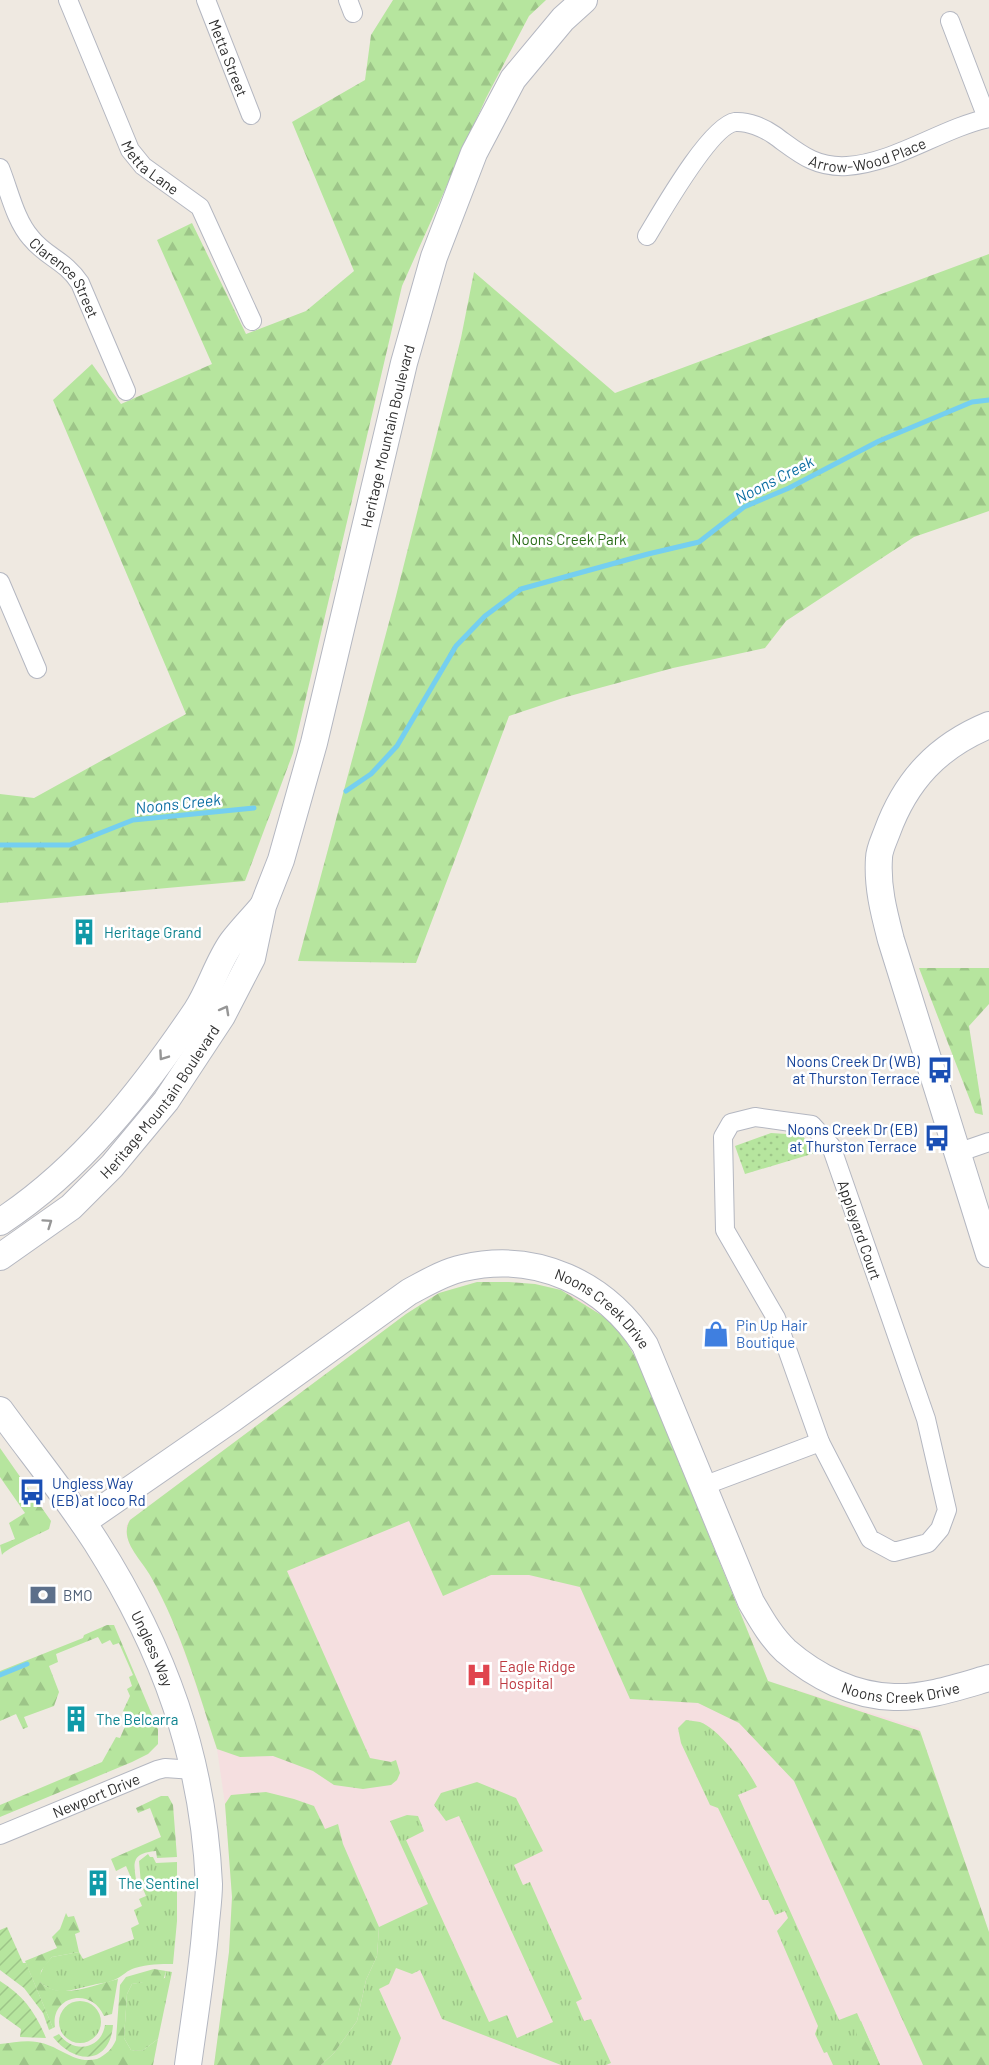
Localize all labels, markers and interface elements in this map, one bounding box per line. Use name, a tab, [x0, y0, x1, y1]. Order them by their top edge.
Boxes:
street label: Metta Street	[205, 17, 252, 99]
street label: Arrow-Wood Place	[806, 134, 929, 175]
street label: Metta Lane	[118, 138, 183, 198]
street label: Clarence Street	[26, 234, 103, 320]
street label: Heritage Mountain Boulevard	[356, 343, 418, 529]
water label: Noons Creek	[732, 451, 817, 507]
park label: Noons Creek Park	[511, 530, 627, 548]
water label: Noons Creek	[134, 789, 222, 817]
building icon: Heritage Grand	[69, 917, 99, 947]
place label: Heritage Grand	[104, 923, 202, 941]
one-way arrow	[218, 1006, 229, 1016]
street label: Heritage Mountain Boulevard	[96, 1021, 223, 1182]
one-way arrow	[160, 1050, 171, 1061]
place label: Noons Creek Dr (WB) at Thurston Terrace	[786, 1052, 920, 1087]
bus stop icon: Noons Creek Dr (WB) at Thurston Terrace	[925, 1055, 955, 1085]
place label: Noons Creek Dr (EB) at Thurston Terrace	[787, 1120, 917, 1155]
bus stop icon: Noons Creek Dr (EB) at Thurston Terrace	[922, 1123, 952, 1153]
street label: Appleyard Court	[835, 1178, 885, 1282]
one-way arrow	[41, 1219, 52, 1230]
street label: Noons Creek Drive	[552, 1264, 654, 1352]
place label: Pin Up Hair Boutique	[736, 1316, 808, 1351]
shop icon: Pin Up Hair Boutique	[701, 1319, 731, 1349]
place label: Ungless Way (EB) at Ioco Rd	[51, 1474, 146, 1509]
bus stop icon: Ungless Way (EB) at Ioco Rd	[17, 1477, 47, 1507]
bank icon: BMO	[28, 1580, 58, 1610]
place label: BMO	[63, 1586, 92, 1604]
street label: Ungless Way	[128, 1607, 177, 1689]
place label: Eagle Ridge Hospital	[499, 1657, 575, 1692]
hospital icon: Eagle Ridge Hospital	[464, 1660, 494, 1690]
street label: Noons Creek Drive	[839, 1678, 962, 1706]
building icon: The Belcarra	[61, 1704, 91, 1734]
place label: The Belcarra	[96, 1710, 178, 1728]
street label: Newport Drive	[50, 1769, 142, 1821]
building icon: The Sentinel	[83, 1868, 113, 1898]
place label: The Sentinel	[118, 1874, 199, 1892]

